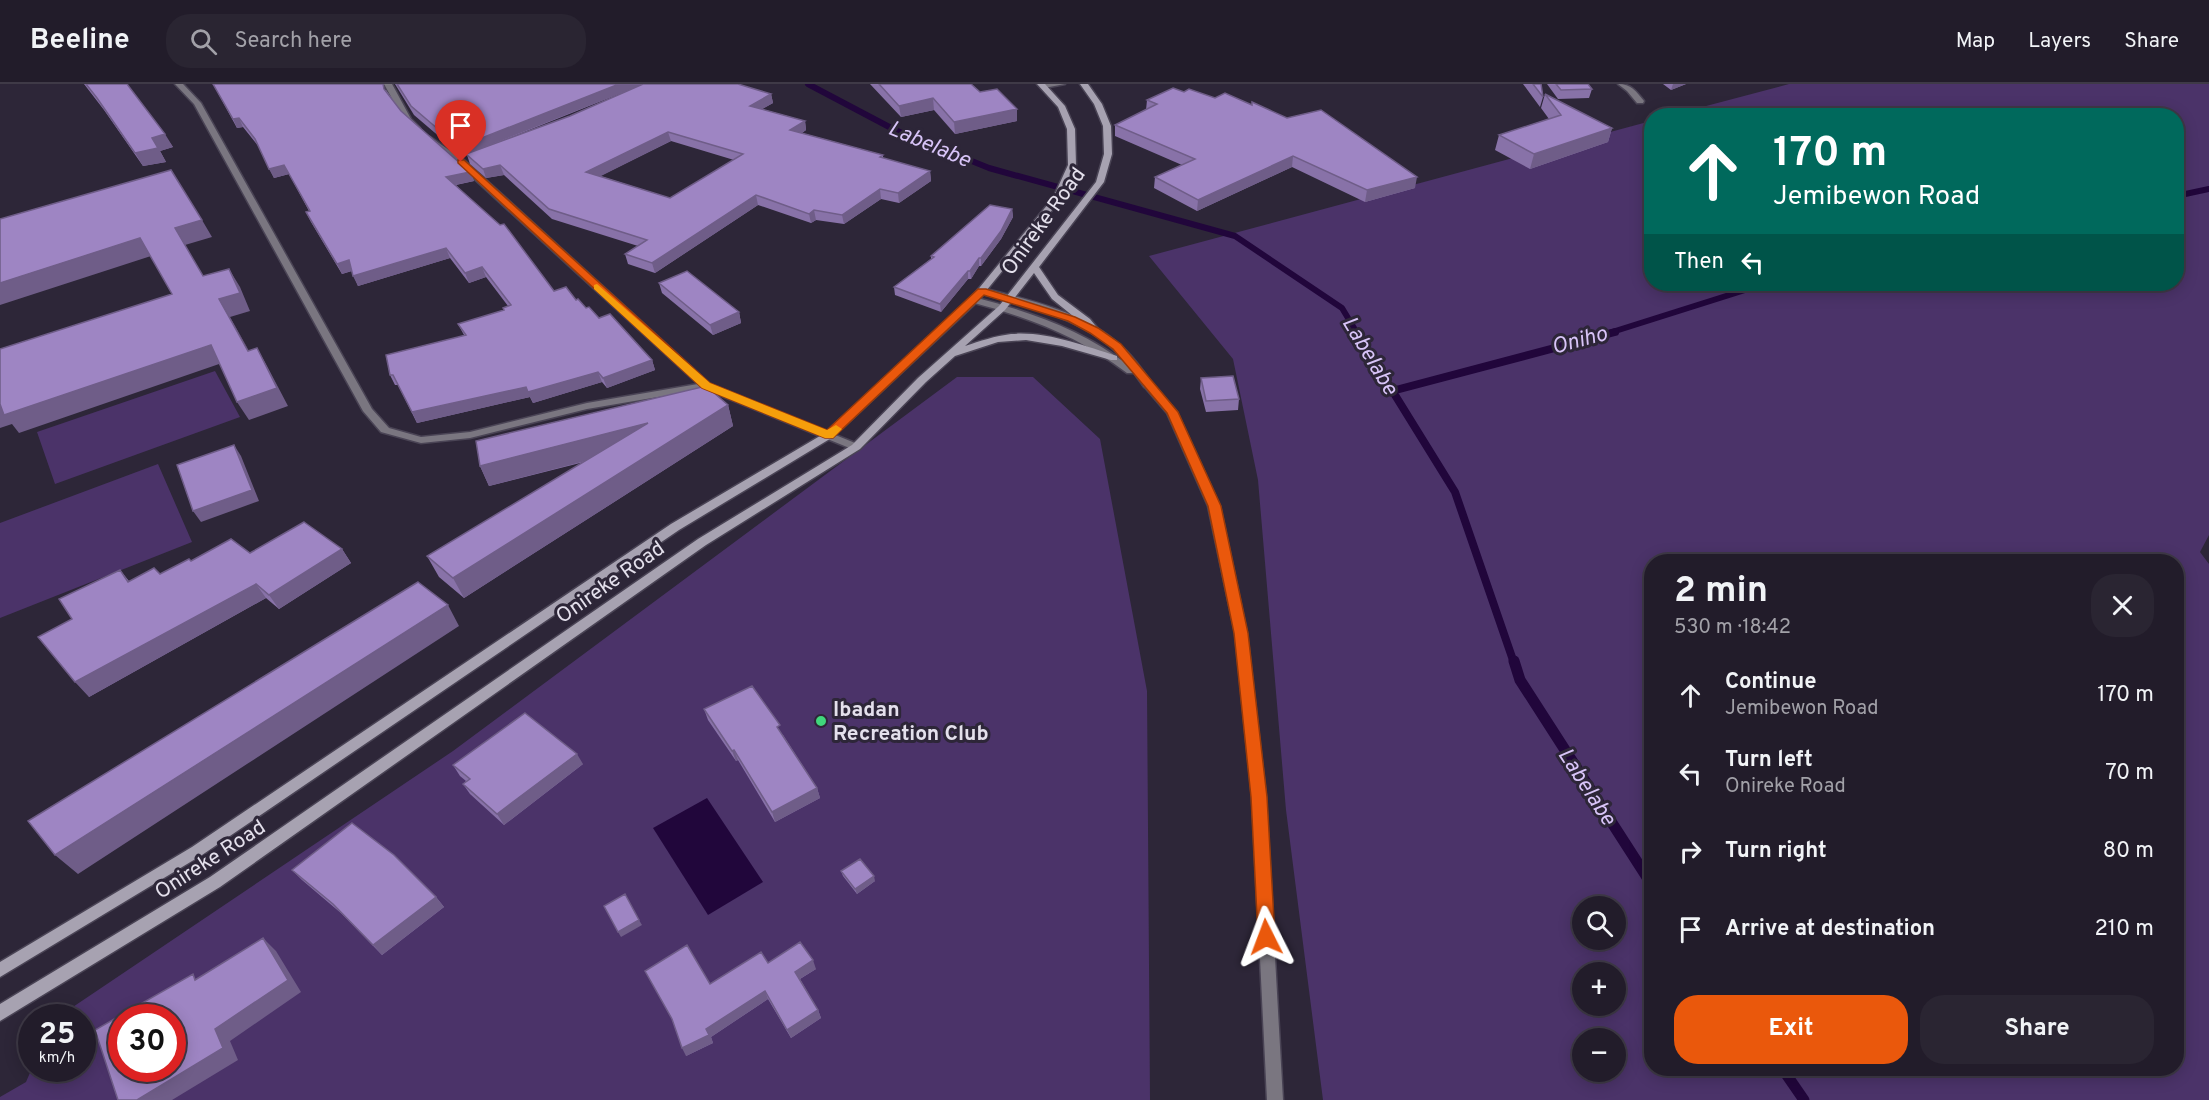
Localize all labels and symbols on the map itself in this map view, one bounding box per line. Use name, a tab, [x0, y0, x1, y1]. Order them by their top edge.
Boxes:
pin	[435, 100, 486, 162]
water label: Labelabe	[884, 116, 975, 175]
street label: Onireke Road	[996, 163, 1092, 281]
water label: Labelabe	[1335, 312, 1403, 401]
water label: Oniho	[1549, 321, 1611, 362]
street label: Onireke Road	[551, 536, 671, 631]
place label: Ibadan Recreation Club	[833, 697, 989, 748]
marker: Ibadan Recreation Club	[814, 714, 828, 728]
water label: Labelabe	[1551, 744, 1621, 832]
street label: Onireke Road	[150, 814, 271, 906]
position arrow	[1234, 905, 1298, 969]
speed limit sign: 30	[108, 1004, 186, 1082]

